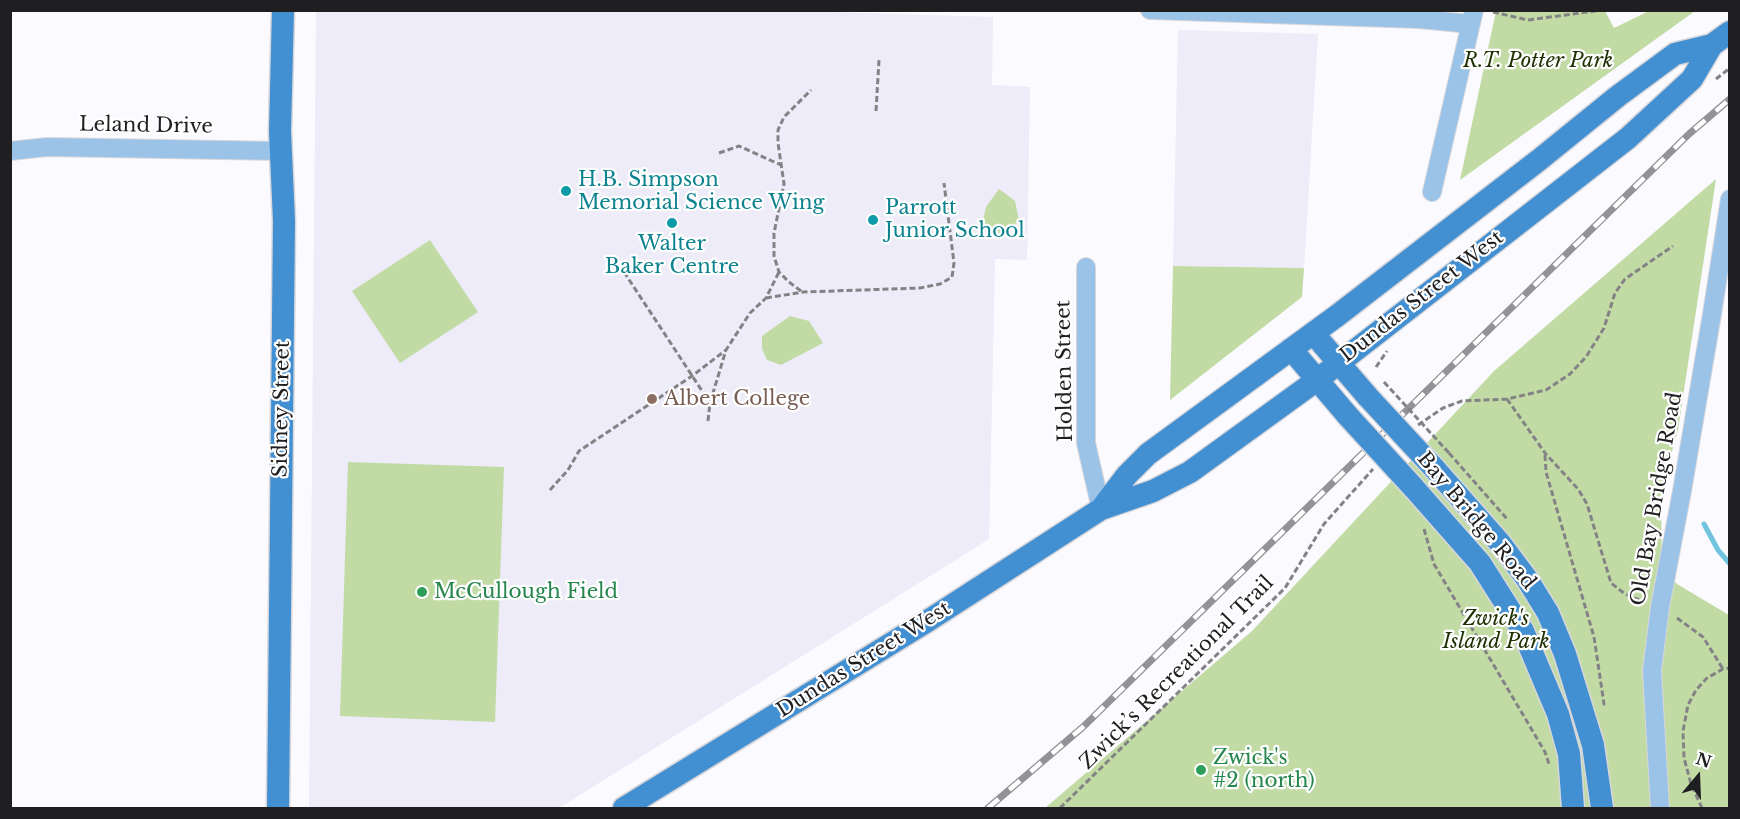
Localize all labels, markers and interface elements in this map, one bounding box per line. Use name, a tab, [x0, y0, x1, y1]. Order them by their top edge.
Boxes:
park label: R.T. Potter Park	[1463, 49, 1613, 73]
street label: Leland Drive	[79, 113, 213, 139]
place label: H.B. Simpson Memorial Science Wing	[578, 168, 825, 215]
marker: H.B. Simpson Memorial Science Wing	[559, 184, 573, 198]
place label: Parrott Junior School	[885, 196, 1025, 243]
marker: Parrott Junior School	[866, 213, 880, 227]
marker: Walter Baker Centre	[665, 216, 679, 230]
street label: Dundas Street West	[1336, 226, 1508, 368]
place label: Walter Baker Centre	[605, 232, 739, 279]
street label: Holden Street	[1052, 300, 1078, 442]
street label: Sidney Street	[269, 340, 295, 478]
place label: Albert College	[664, 387, 810, 411]
street label: Old Bay Bridge Road	[1626, 390, 1688, 608]
marker: Albert College	[645, 392, 659, 406]
street label: Bay Bridge Road	[1412, 447, 1540, 595]
street label: Zwick’s Recreational Trail	[1075, 571, 1279, 775]
place label: McCullough Field	[434, 580, 618, 604]
marker: McCullough Field	[415, 585, 429, 599]
street label: Dundas Street West	[773, 597, 955, 723]
park label: Zwick's Island Park	[1442, 607, 1550, 654]
place label: Zwick's #2 (north)	[1213, 746, 1315, 793]
north arrow	[1668, 747, 1728, 807]
text: N	[1693, 748, 1714, 772]
marker: Zwick's #2 (north)	[1194, 763, 1208, 777]

